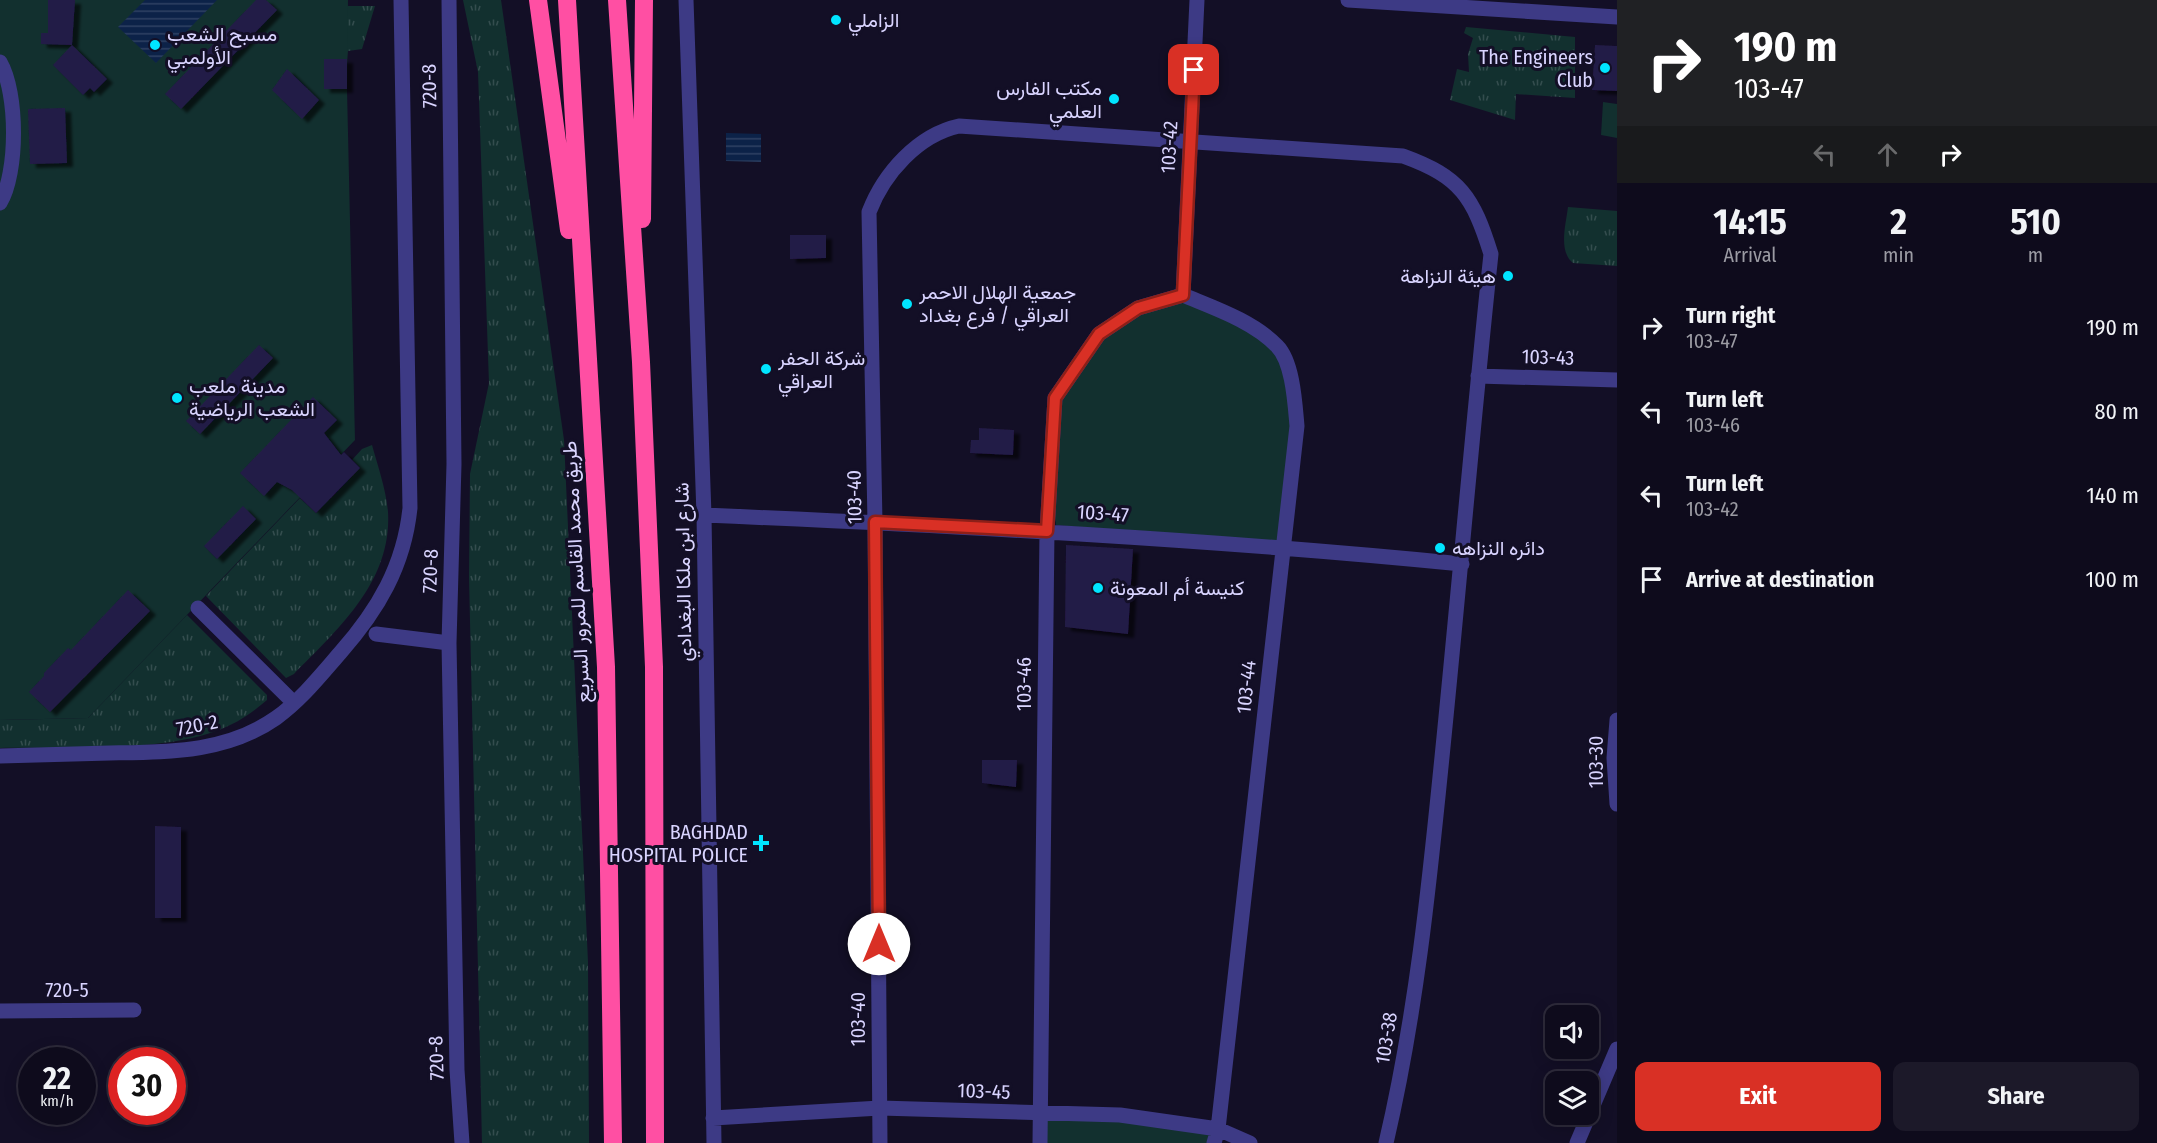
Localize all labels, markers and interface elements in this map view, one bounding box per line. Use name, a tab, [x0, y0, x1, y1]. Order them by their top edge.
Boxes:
place label: الزاملي	[848, 8, 899, 37]
marker: الزاملي	[829, 13, 843, 27]
place label: مسبح الشعب الأولمبي	[167, 22, 277, 74]
text: 190 m	[1734, 22, 1837, 72]
icon: right	[1635, 24, 1713, 102]
marker: مسبح الشعب الأولمبي	[148, 38, 162, 52]
pin	[1168, 44, 1219, 95]
place label: The Engineers Club	[1479, 45, 1593, 92]
icon: arrive	[1177, 53, 1210, 86]
marker: The Engineers Club	[1598, 61, 1612, 75]
street label: 720-8	[417, 64, 441, 108]
text: 103-47	[1734, 73, 1804, 105]
place label: مكتب الفارس العلمي	[996, 76, 1102, 128]
marker: مكتب الفارس العلمي	[1107, 92, 1121, 106]
street label: 103-42	[1156, 120, 1182, 174]
icon: left	[1808, 138, 1841, 171]
icon: ahead	[1871, 138, 1904, 171]
icon: right	[1934, 138, 1967, 171]
text: 14:15	[1713, 200, 1787, 244]
text: 2	[1890, 200, 1907, 244]
text: 510	[2010, 200, 2061, 244]
text: Arrival	[1724, 243, 1777, 267]
text: min	[1883, 243, 1914, 267]
text: m	[2028, 243, 2043, 267]
place label: هيئة النزاهة	[1400, 264, 1496, 289]
marker: هيئة النزاهة	[1501, 269, 1515, 283]
place label: جمعية الهلال الاحمر العراقي / فرع بغداد	[918, 280, 1076, 332]
marker: جمعية الهلال الاحمر العراقي / فرع بغداد	[900, 297, 914, 311]
text: Turn right	[1686, 302, 1775, 329]
icon: right	[1635, 311, 1668, 344]
text: 190 m	[2086, 314, 2139, 341]
text: 103-47	[1686, 329, 1738, 353]
street label: 103-43	[1521, 344, 1575, 370]
place label: شركة الحفر العراقي	[777, 346, 865, 398]
marker: شركة الحفر العراقي	[759, 362, 773, 376]
place label: مدينة ملعب الشعب الرياضية	[189, 374, 315, 422]
text: Turn left	[1686, 386, 1764, 413]
marker: مدينة ملعب الشعب الرياضية	[170, 391, 184, 405]
icon: left	[1635, 395, 1668, 428]
text: 80 m	[2094, 398, 2139, 425]
text: 103-46	[1686, 413, 1740, 437]
street label: طريق محمد القاسم للمرور السريع	[557, 440, 597, 704]
street label: 103-40	[842, 470, 866, 524]
text: Turn left	[1686, 470, 1764, 497]
icon: left	[1635, 479, 1668, 512]
street label: شارع ابن ملكا البغدادي	[669, 482, 702, 662]
text: 140 m	[2086, 482, 2139, 509]
text: 103-42	[1686, 497, 1738, 521]
street label: 103-47	[1076, 499, 1130, 527]
place label: دائره النزاهه	[1452, 536, 1545, 561]
marker: دائره النزاهه	[1433, 541, 1447, 555]
street label: 720-8	[417, 548, 443, 594]
icon: arrive	[1635, 563, 1668, 596]
text: Arrive at destination	[1686, 566, 1874, 593]
text: 100 m	[2085, 566, 2139, 593]
place label: كنيسة أم المعونة	[1110, 576, 1244, 601]
marker: كنيسة أم المعونة	[1091, 581, 1105, 595]
street label: 103-46	[1012, 657, 1036, 711]
street label: 103-44	[1231, 659, 1261, 715]
street label: 720-2	[174, 709, 220, 741]
street label: 103-30	[1584, 736, 1608, 788]
place label: BAGHDAD HOSPITAL POLICE	[609, 820, 748, 867]
marker: BAGHDAD HOSPITAL POLICE	[752, 834, 770, 852]
position arrow	[847, 912, 911, 976]
street label: 720-5	[45, 978, 89, 1002]
street label: 103-40	[846, 992, 870, 1046]
map controls	[1545, 1005, 1599, 1125]
button: sound	[1545, 1005, 1599, 1059]
street label: 103-38	[1370, 1010, 1402, 1066]
street label: 720-8	[423, 1035, 449, 1081]
speed limit sign: 30	[108, 1047, 186, 1125]
text: 22	[43, 1061, 71, 1097]
button: Exit	[1635, 1062, 1881, 1131]
button: Share	[1893, 1062, 2139, 1131]
button: layers	[1545, 1071, 1599, 1125]
street label: 103-45	[957, 1078, 1011, 1104]
text: km/h	[40, 1092, 74, 1110]

